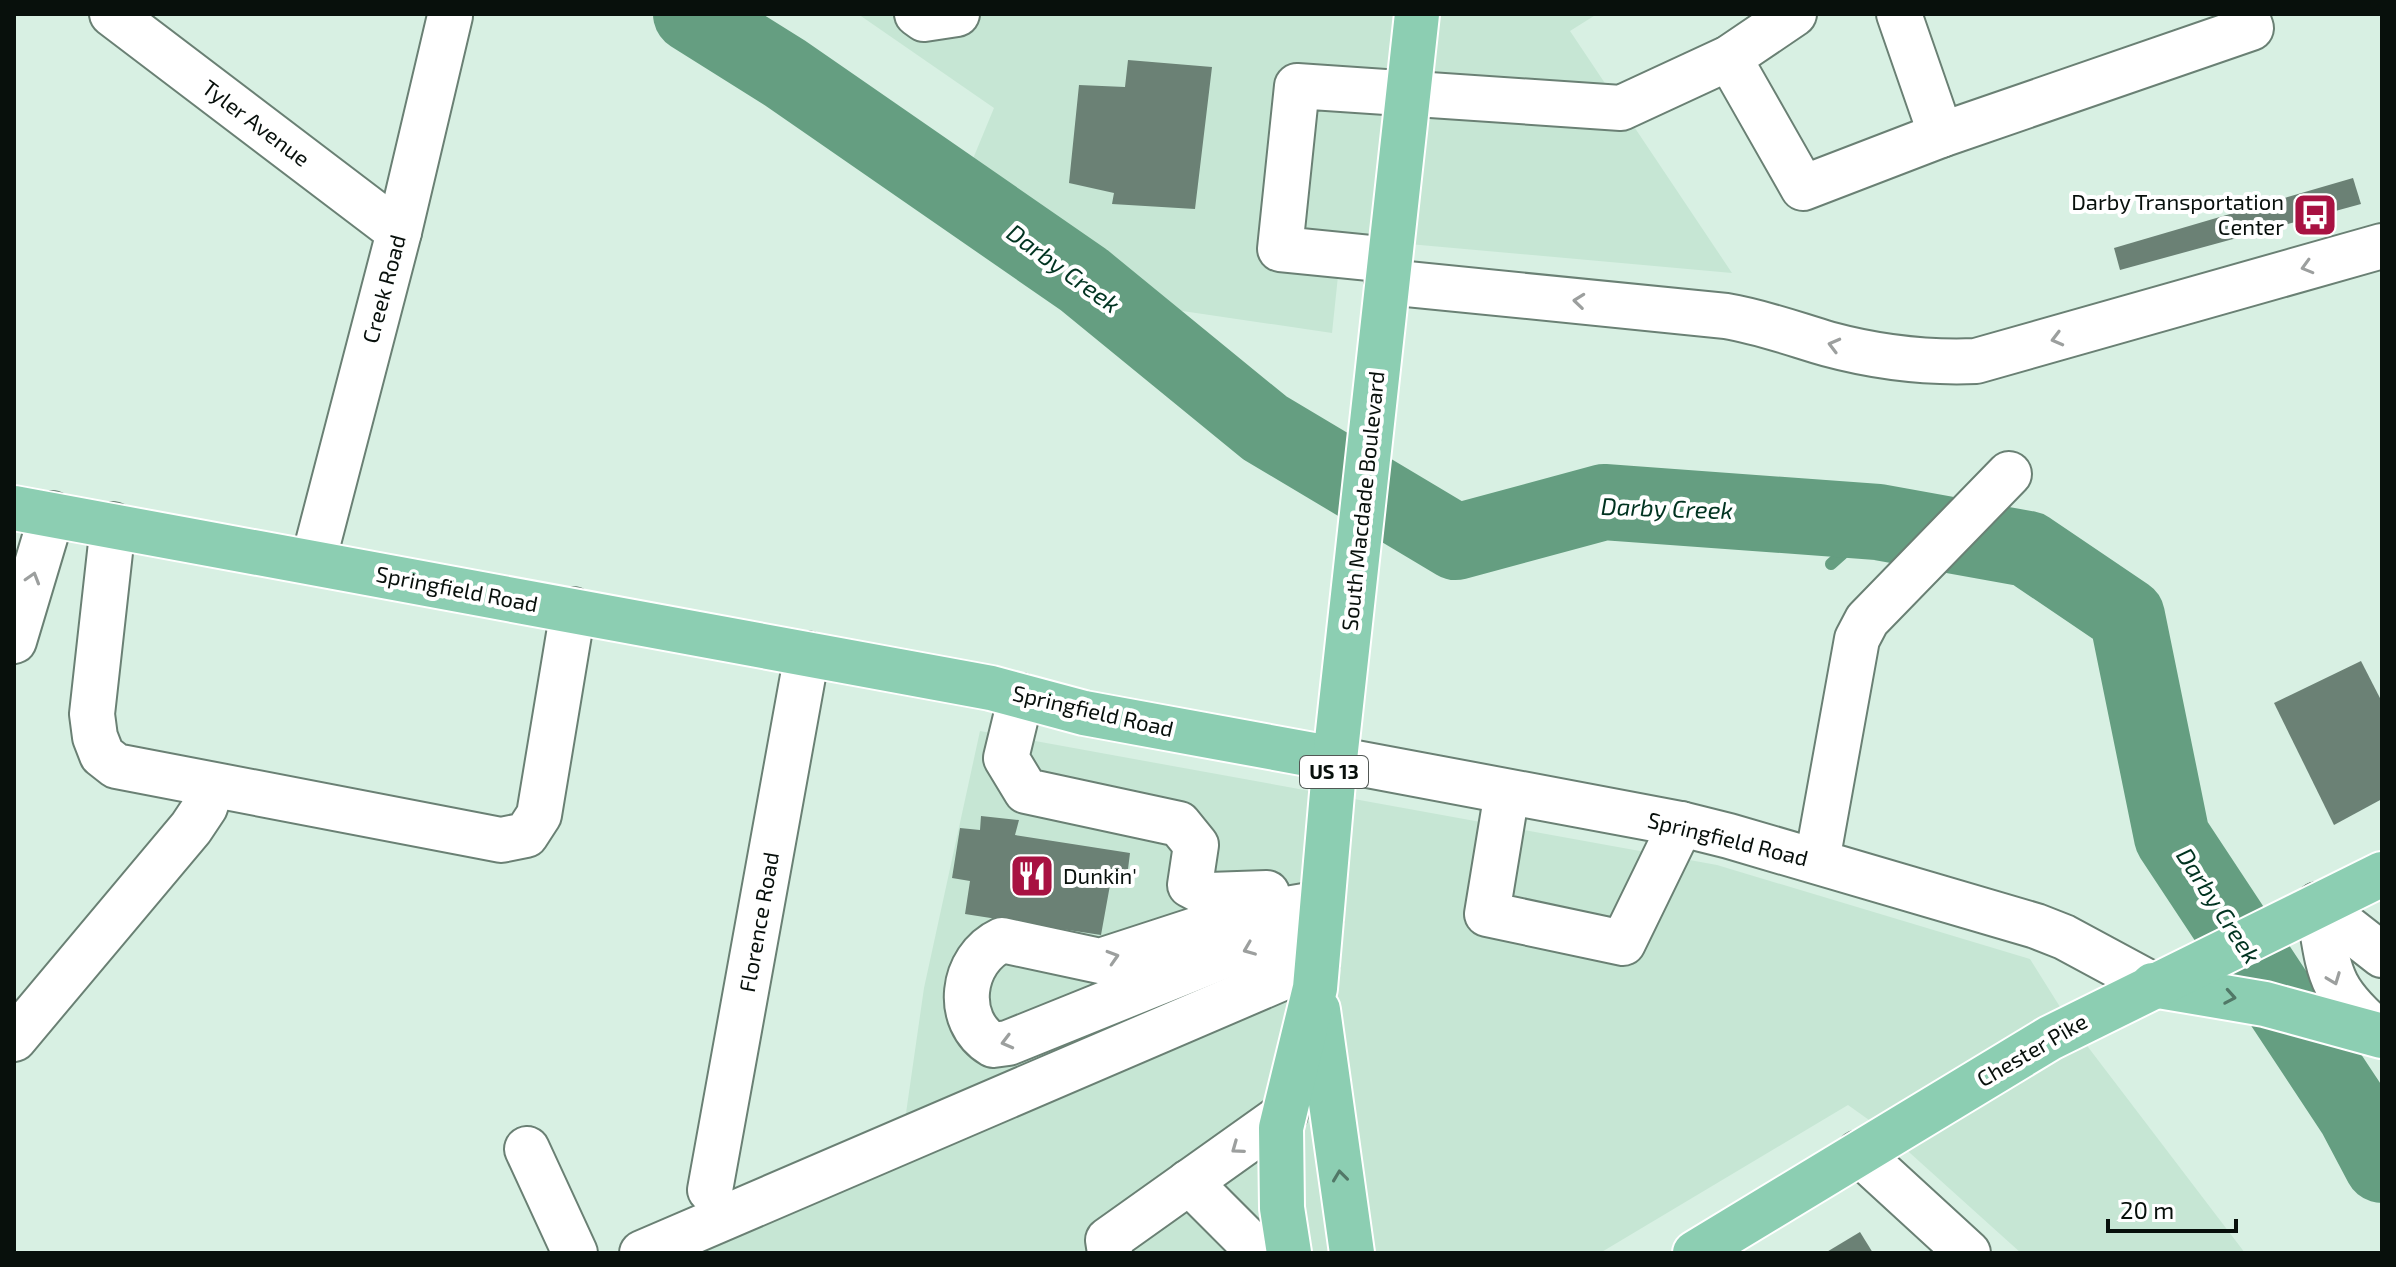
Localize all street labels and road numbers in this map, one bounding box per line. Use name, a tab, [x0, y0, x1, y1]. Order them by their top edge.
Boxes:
street label: Tyler Avenue	[198, 73, 315, 171]
street label: Creek Road	[356, 232, 410, 346]
street label: South Macdade Boulevard	[1335, 370, 1389, 632]
street label: Springfield Road	[374, 560, 540, 616]
street label: Springfield Road	[1010, 679, 1176, 741]
road number: US 13	[1300, 756, 1368, 788]
street label: Springfield Road	[1645, 806, 1811, 871]
street label: Florence Road	[733, 850, 783, 994]
street label: Chester Pike	[1972, 1007, 2091, 1091]

